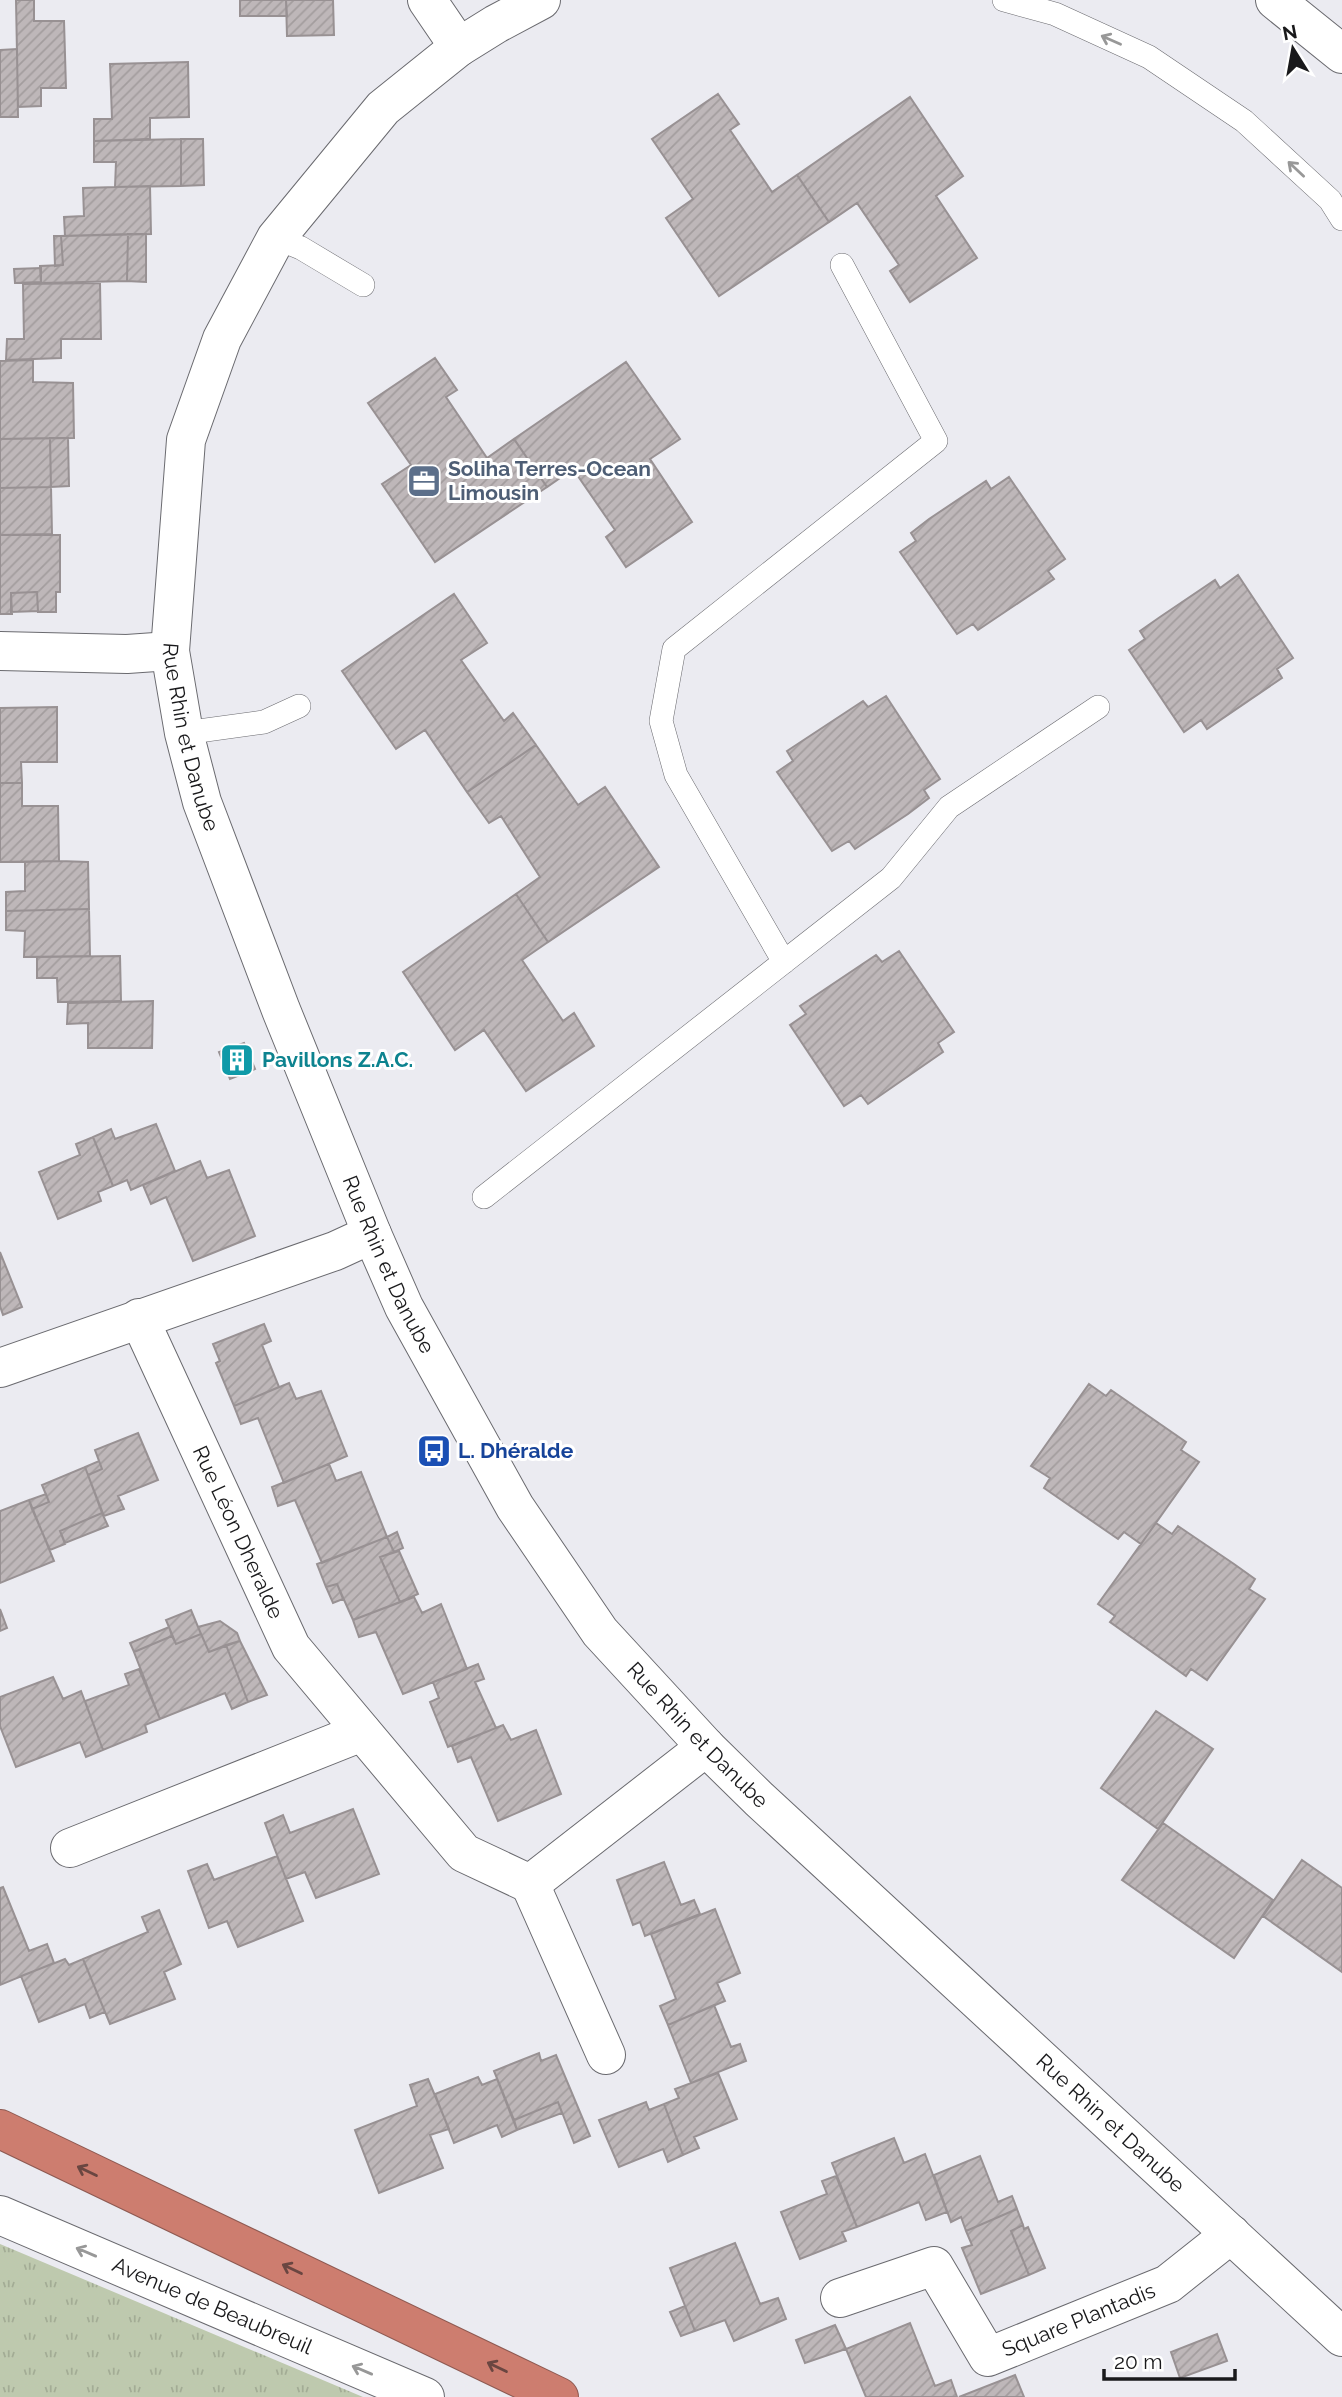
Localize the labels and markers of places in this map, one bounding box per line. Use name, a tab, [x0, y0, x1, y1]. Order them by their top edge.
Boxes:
place label: Soliha Terres-Ocean Limousin	[448, 456, 651, 505]
office icon: Soliha Terres-Ocean Limousin	[405, 462, 443, 500]
building icon: Pavillons Z.A.C.	[218, 1041, 256, 1079]
place label: Pavillons Z.A.C.	[262, 1047, 413, 1072]
bus stop icon: L. Dhéralde	[415, 1432, 453, 1470]
place label: L. Dhéralde	[458, 1438, 574, 1463]

